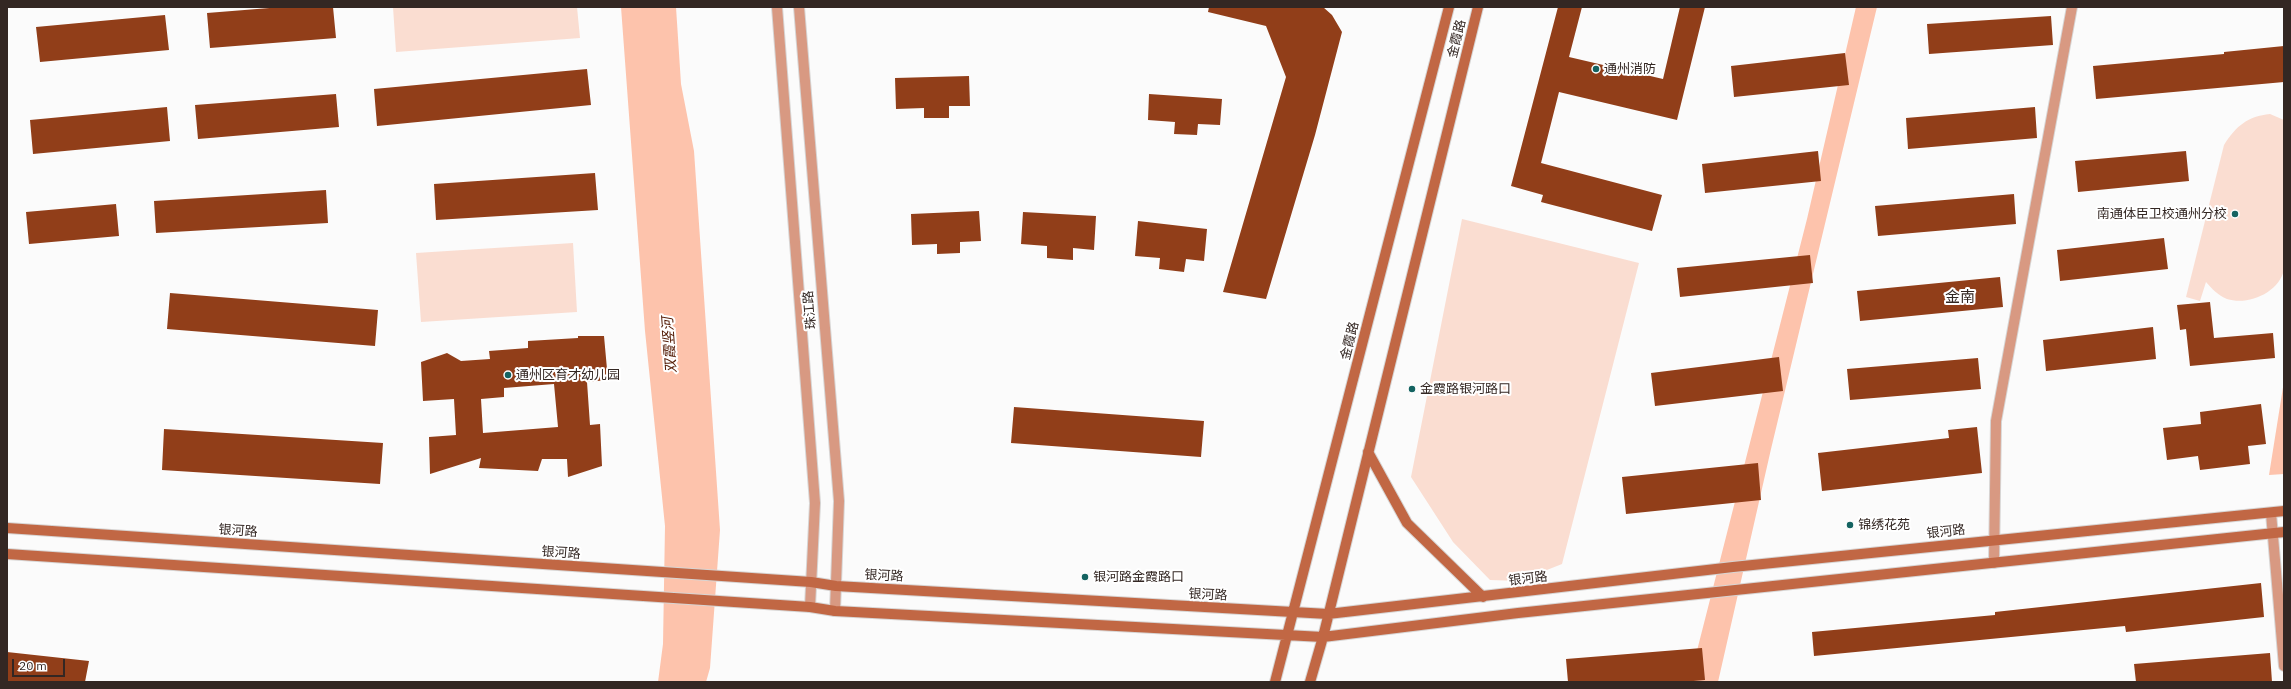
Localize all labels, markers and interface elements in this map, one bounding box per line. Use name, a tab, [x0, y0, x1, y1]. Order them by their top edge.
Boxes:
street label: 金霞路	[1445, 18, 1469, 60]
place label: 通州消防	[1604, 61, 1656, 77]
marker: 通州消防	[1591, 64, 1601, 74]
place label: 南通体臣卫校通州分校	[2097, 206, 2227, 222]
marker: 南通体臣卫校通州分校	[2230, 209, 2240, 219]
district label: 金南	[1945, 289, 1975, 307]
street label: 珠江路	[801, 290, 819, 330]
water label: 双霞竖河	[660, 316, 680, 374]
street label: 金霞路	[1338, 320, 1362, 362]
place label: 通州区育才幼儿园	[516, 367, 620, 383]
marker: 通州区育才幼儿园	[503, 370, 513, 380]
place label: 金霞路银河路口	[1420, 381, 1511, 397]
marker: 金霞路银河路口	[1407, 384, 1417, 394]
place label: 锦绣花苑	[1858, 517, 1910, 533]
marker: 锦绣花苑	[1845, 520, 1855, 530]
street label: 银河路	[218, 522, 258, 540]
street label: 银河路	[1926, 522, 1966, 542]
street label: 银河路	[541, 544, 581, 562]
street label: 银河路	[864, 567, 904, 585]
place label: 银河路金霞路口	[1093, 569, 1184, 585]
street label: 银河路	[1508, 569, 1548, 589]
marker: 银河路金霞路口	[1080, 572, 1090, 582]
street label: 银河路	[1188, 586, 1228, 604]
scale bar	[14, 651, 67, 677]
text: 20 m	[19, 658, 47, 673]

